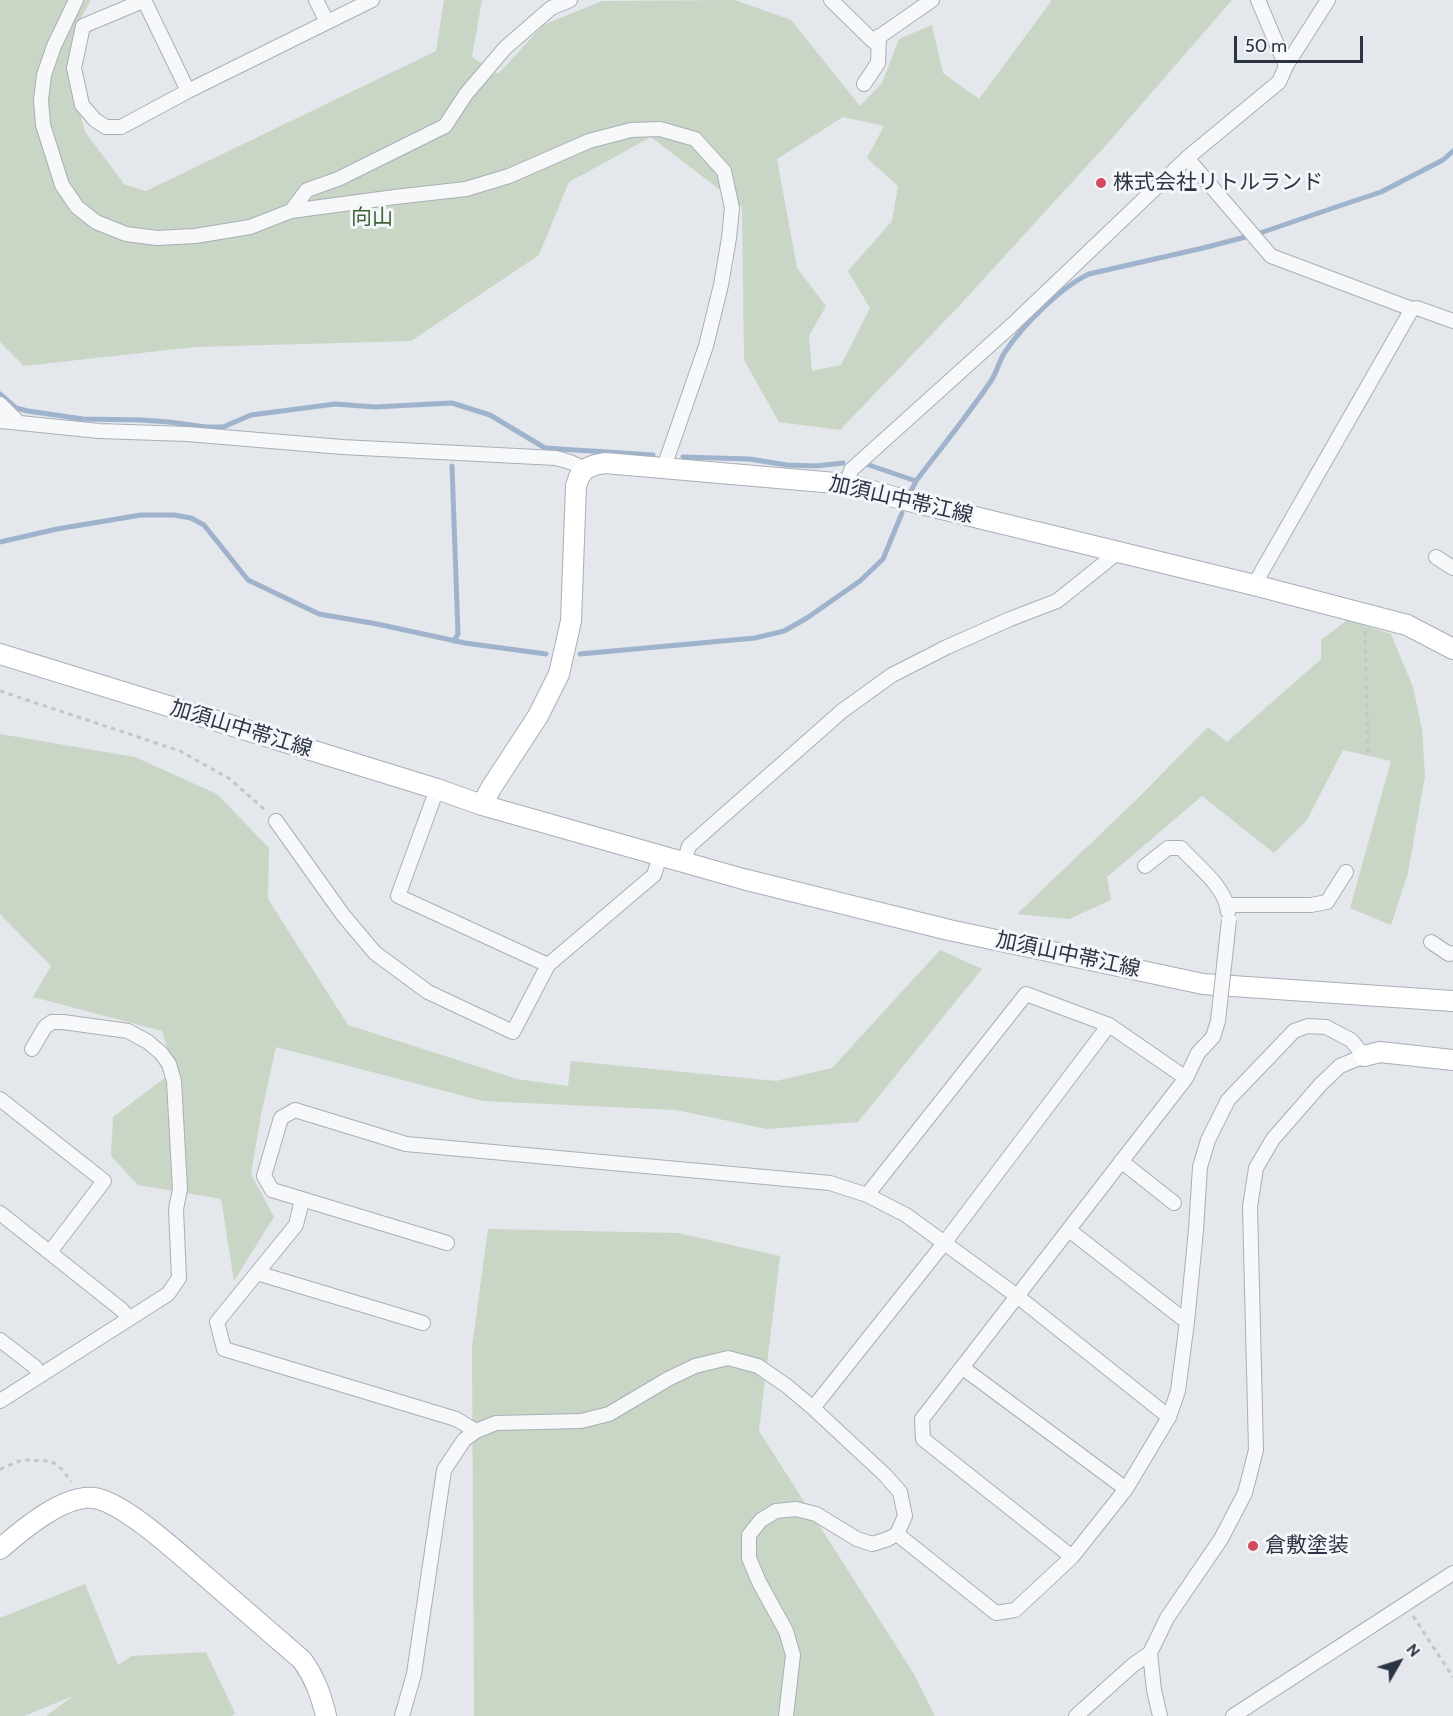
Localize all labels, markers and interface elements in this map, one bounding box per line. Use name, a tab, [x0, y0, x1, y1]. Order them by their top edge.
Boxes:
scale bar	[1237, 24, 1366, 62]
text: 50 m	[1245, 35, 1287, 57]
place label: 株式会社リトルランド	[1113, 170, 1323, 196]
marker: 株式会社リトルランド	[1094, 176, 1108, 190]
park label: 向山	[351, 205, 393, 231]
street label: 加須山中帯江線	[827, 471, 975, 529]
street label: 加須山中帯江線	[167, 695, 315, 763]
street label: 加須山中帯江線	[993, 927, 1143, 983]
place label: 倉敷塗装	[1265, 1533, 1349, 1559]
marker: 倉敷塗装	[1246, 1539, 1260, 1553]
north arrow	[1369, 1632, 1429, 1692]
text: N	[1402, 1640, 1424, 1661]

